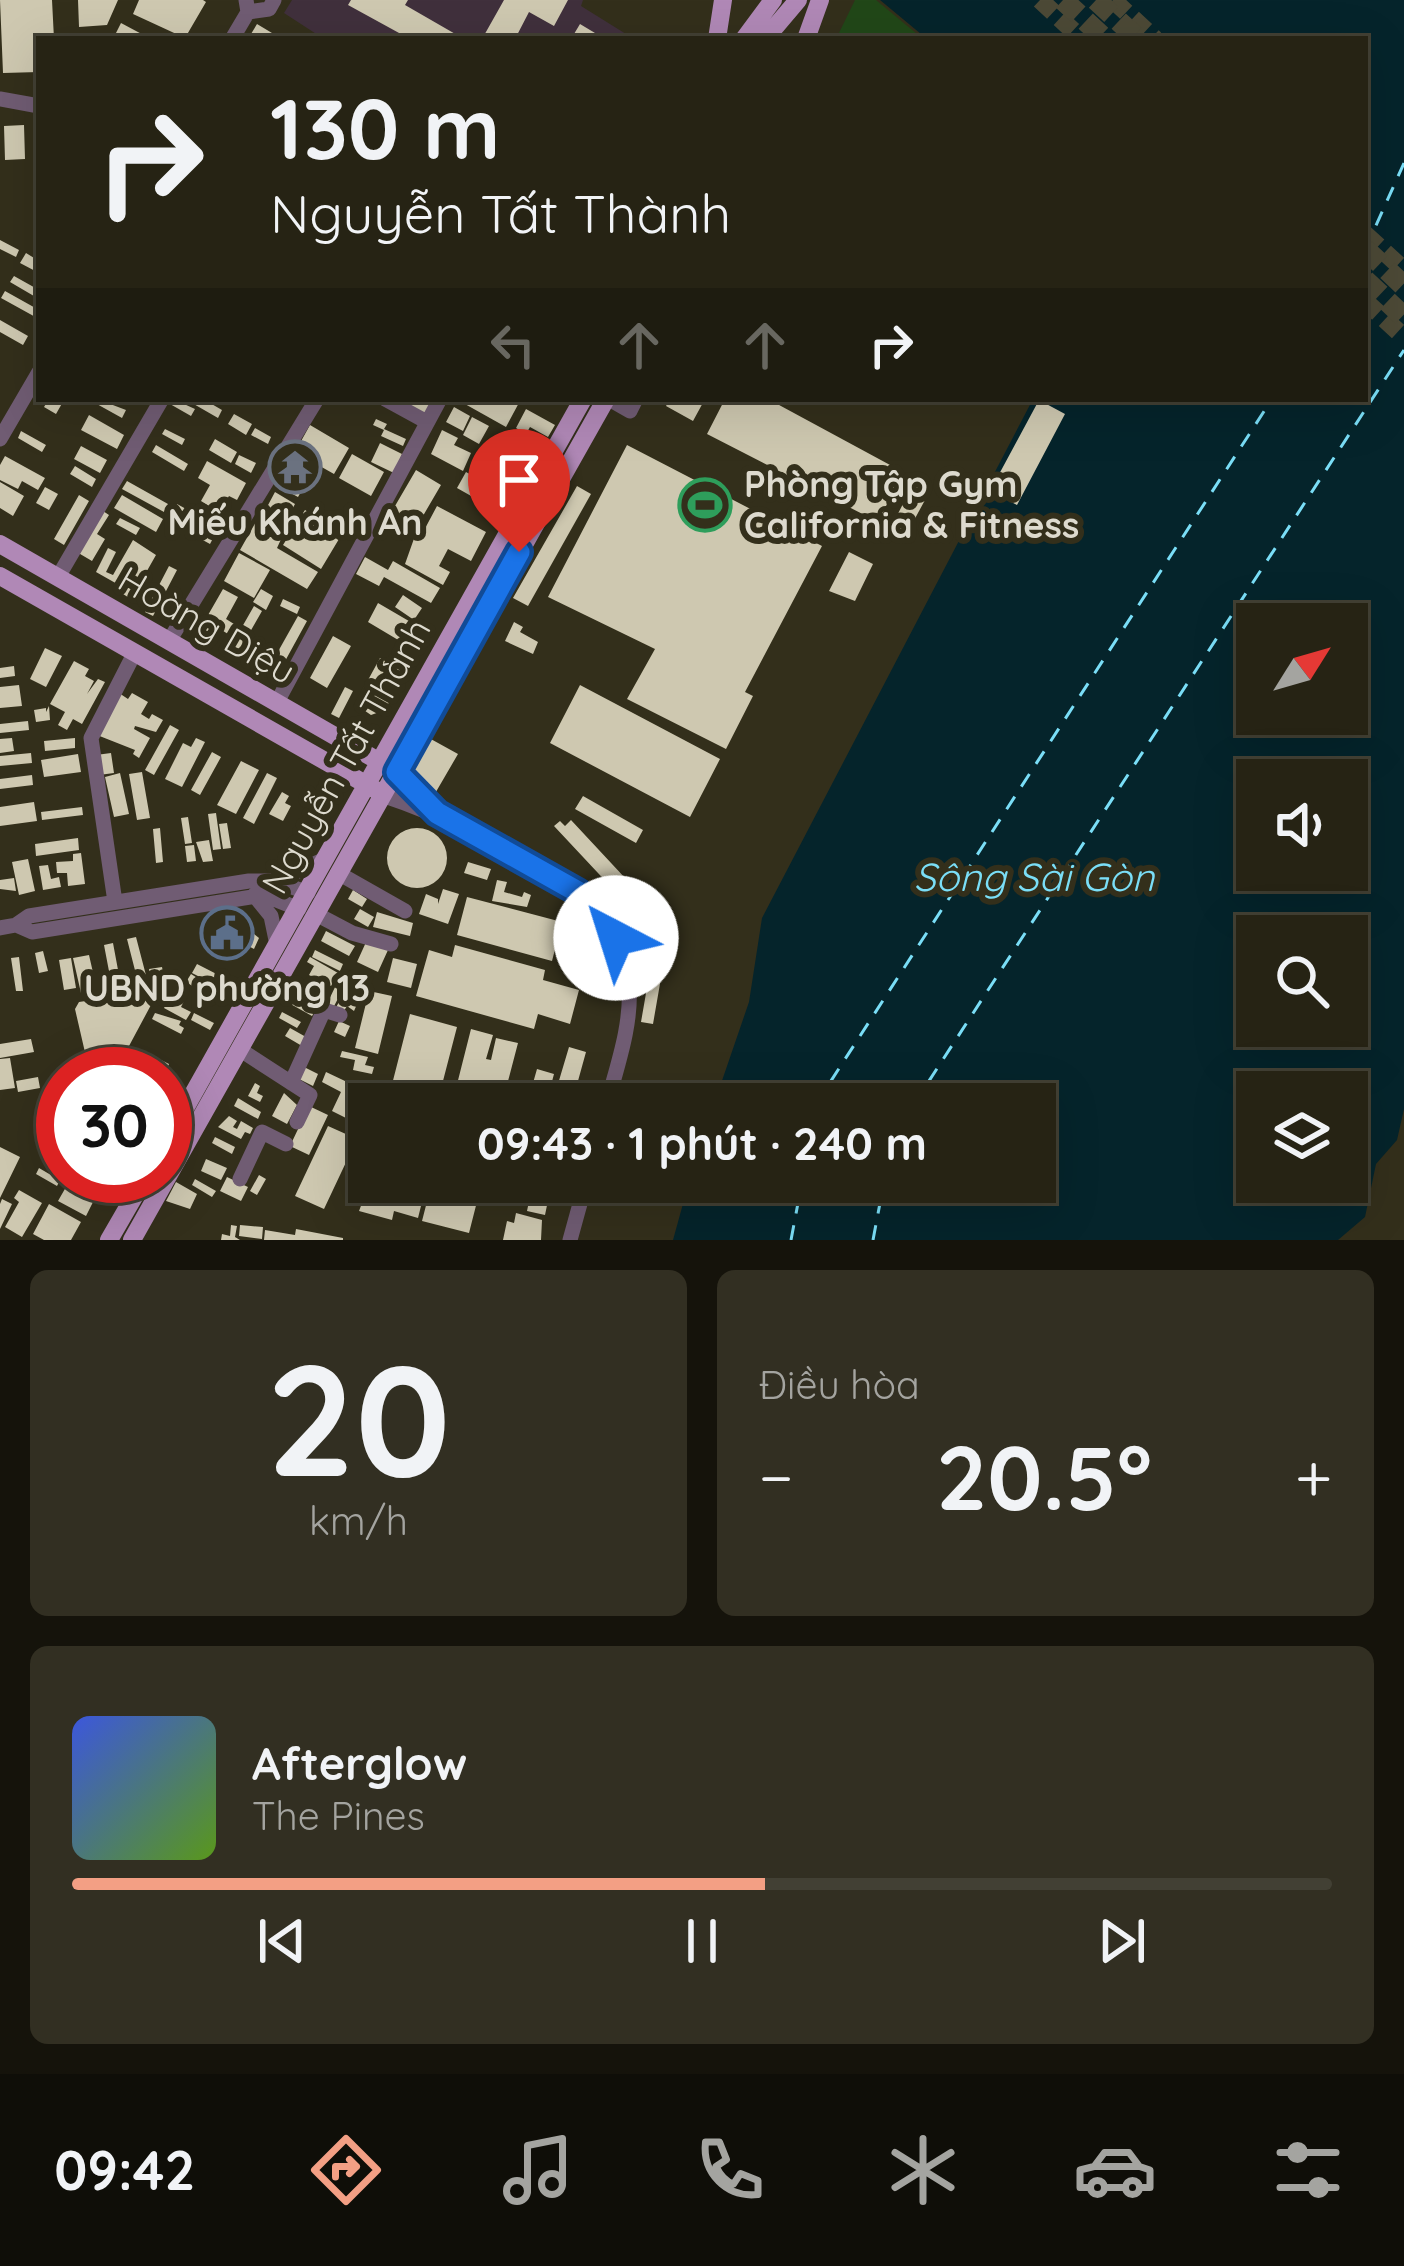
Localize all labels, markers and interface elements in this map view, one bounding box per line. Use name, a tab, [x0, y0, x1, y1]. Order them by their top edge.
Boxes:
text: 130 m	[270, 75, 500, 180]
icon: right	[72, 84, 228, 240]
text: Nguyễn Tất Thành	[270, 179, 731, 247]
icon: left	[480, 312, 546, 378]
icon: ahead	[606, 312, 672, 378]
icon: ahead	[732, 312, 798, 378]
icon: right	[858, 312, 924, 378]
pin	[468, 429, 570, 552]
temple icon: Miếu Khánh An	[267, 439, 323, 495]
icon: arrive	[486, 447, 552, 513]
place label: Phòng Tập Gym California & Fitness	[744, 461, 1079, 547]
sports icon: Phòng Tập Gym California & Fitness	[677, 477, 733, 533]
place label: Miếu Khánh An	[168, 499, 422, 544]
street label: Hoàng Diệu	[111, 556, 304, 693]
north arrow	[1236, 603, 1368, 735]
map controls	[1236, 603, 1368, 1203]
street label: Nguyễn Tất Thành	[251, 610, 440, 901]
button: sound	[1236, 759, 1368, 891]
water label: Sông Sài Gòn	[914, 852, 1156, 901]
position arrow	[553, 875, 679, 1001]
public building icon: UBND phường 13	[199, 905, 255, 961]
button: search	[1236, 915, 1368, 1047]
place label: UBND phường 13	[84, 965, 370, 1010]
speed limit sign: 30	[36, 1047, 192, 1203]
button: layers	[1236, 1071, 1368, 1203]
text: 09:43 · 1 phút · 240 m	[477, 1115, 927, 1171]
text: 20	[266, 1320, 451, 1515]
text: Điều hòa	[759, 1360, 920, 1409]
text: 20.5°	[936, 1420, 1152, 1533]
text: −	[759, 1435, 793, 1518]
text: +	[1295, 1435, 1332, 1518]
text: km/h	[309, 1496, 408, 1545]
text: Afterglow	[252, 1735, 467, 1791]
text: The Pines	[252, 1791, 425, 1840]
icon: previous	[249, 1908, 315, 1974]
icon: pause	[669, 1908, 735, 1974]
icon: next	[1089, 1908, 1155, 1974]
icon: directions	[304, 2128, 388, 2212]
icon: music	[496, 2128, 580, 2212]
icon: phone	[688, 2128, 772, 2212]
icon: climate	[881, 2128, 965, 2212]
icon: car	[1073, 2128, 1157, 2212]
icon: filters	[1266, 2128, 1350, 2212]
text: 09:42	[54, 2136, 195, 2204]

